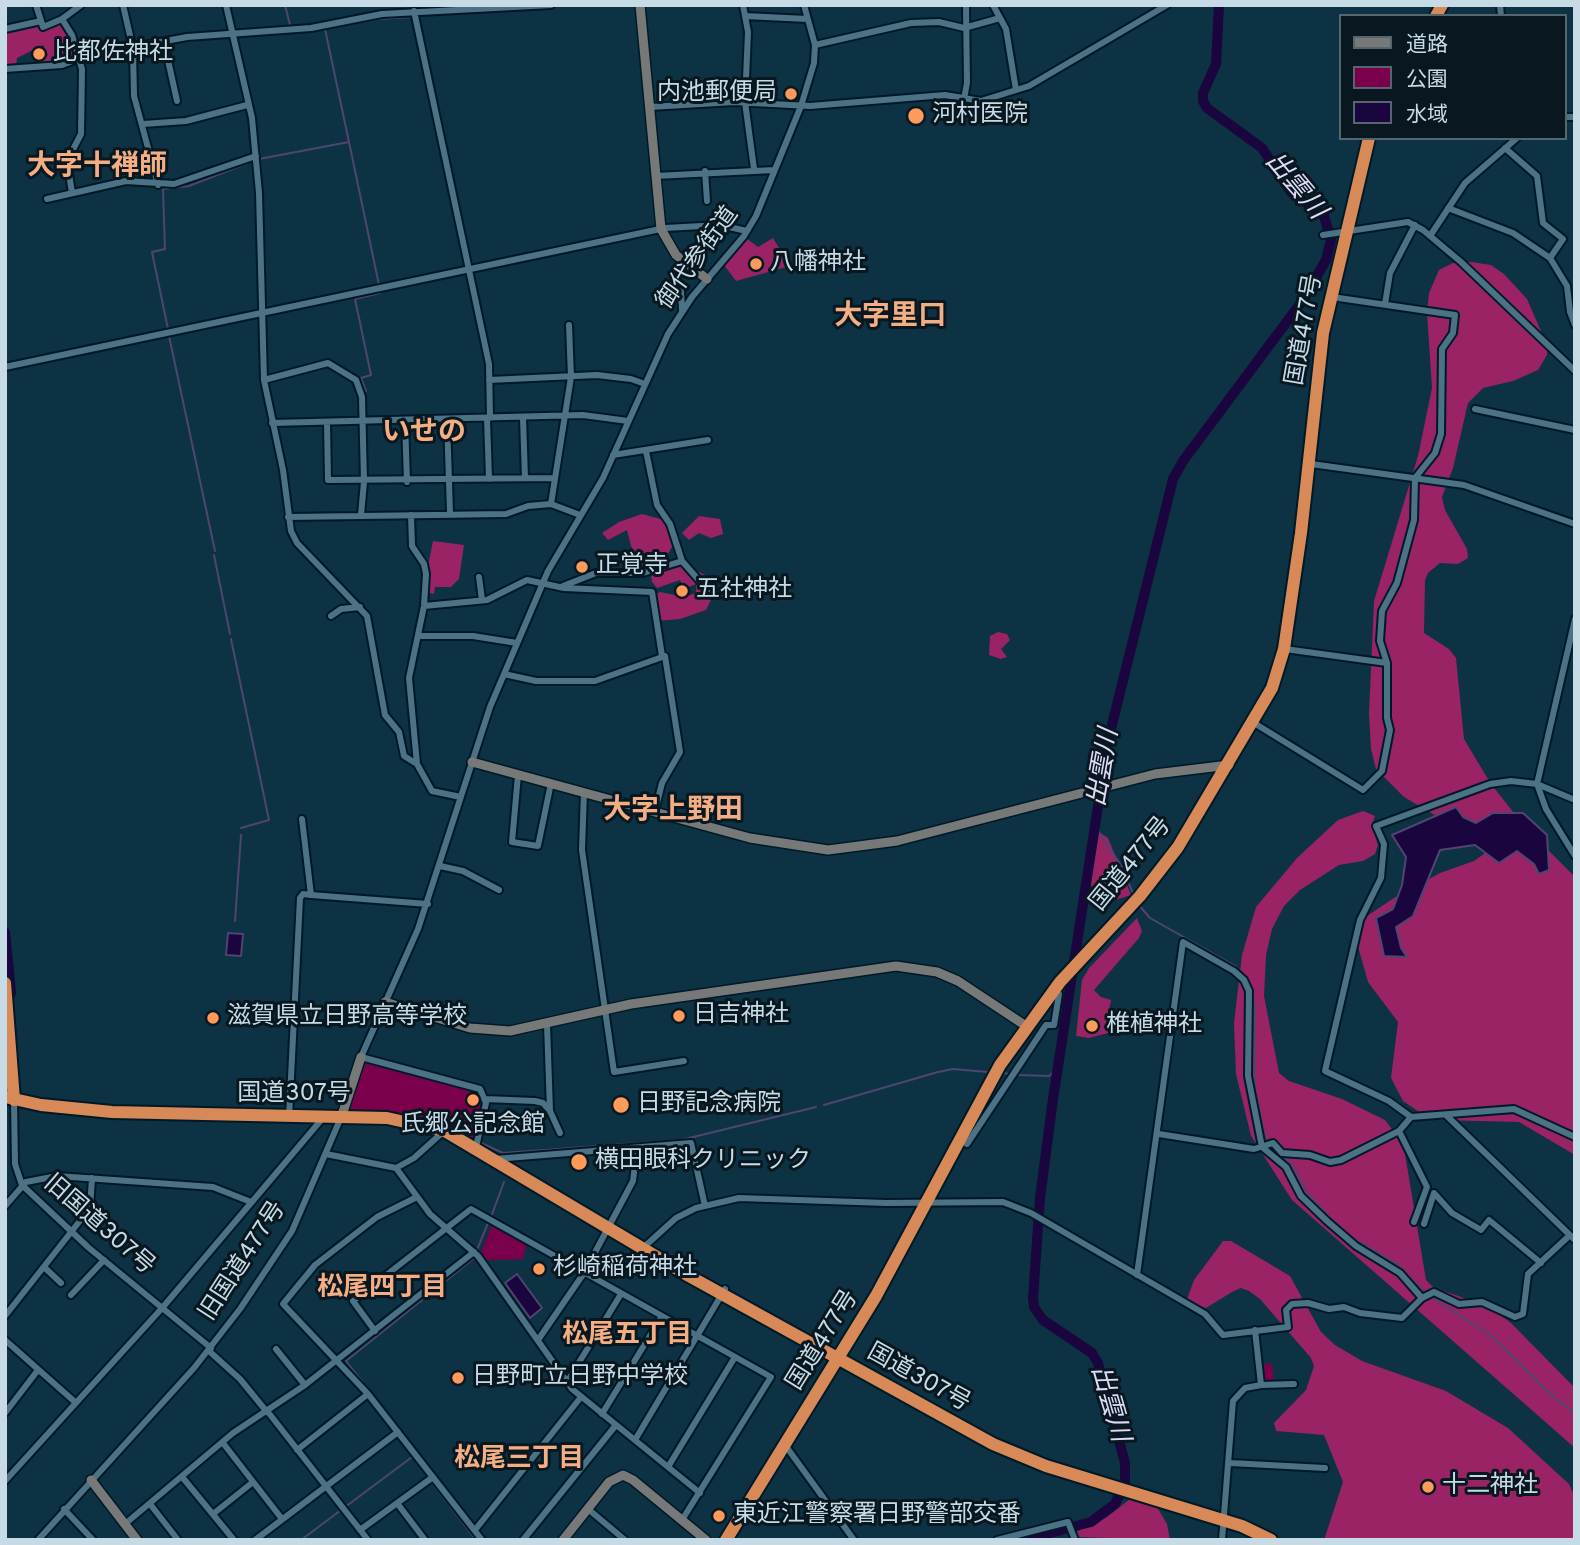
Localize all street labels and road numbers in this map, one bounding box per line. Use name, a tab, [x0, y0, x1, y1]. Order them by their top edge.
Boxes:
street label: 御代参街道	[652, 202, 746, 316]
street label: 国道477号	[1282, 272, 1330, 388]
street label: 国道477号	[1085, 812, 1179, 918]
street label: 国道307号	[237, 1081, 351, 1109]
street label: 旧国道307号	[37, 1170, 159, 1282]
street label: 旧国道477号	[195, 1197, 293, 1327]
street label: 国道477号	[782, 1286, 866, 1396]
street label: 国道307号	[861, 1339, 975, 1419]

